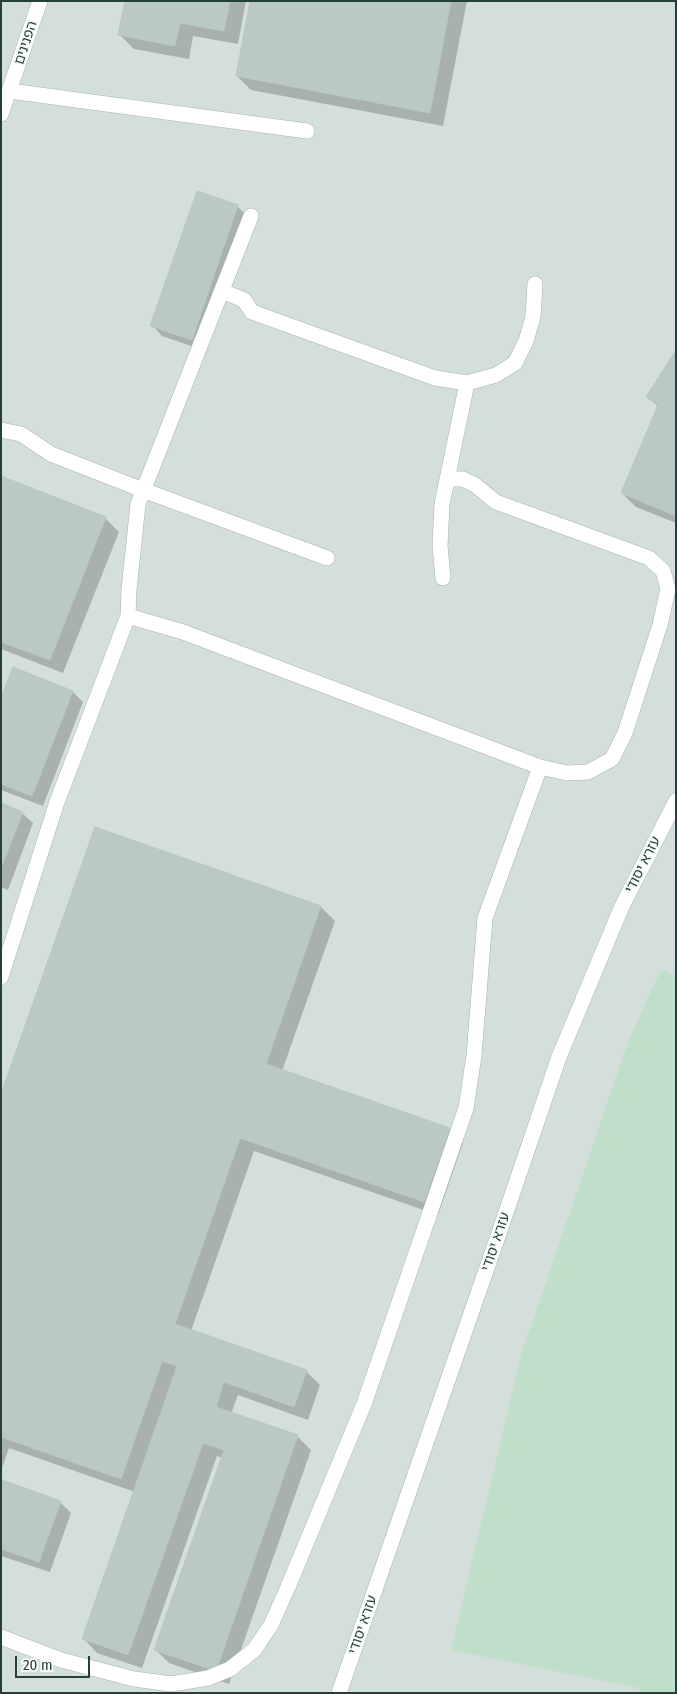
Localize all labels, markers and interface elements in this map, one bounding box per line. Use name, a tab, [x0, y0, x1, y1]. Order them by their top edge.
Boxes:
street label: הפנינים	[11, 19, 41, 67]
street label: עזרא יסודי	[622, 834, 664, 896]
street label: עזרא יסודי	[478, 1210, 514, 1274]
street label: עזרא יסודי	[345, 1593, 381, 1657]
scale bar	[18, 1646, 92, 1678]
text: 20 m	[23, 1656, 53, 1674]

